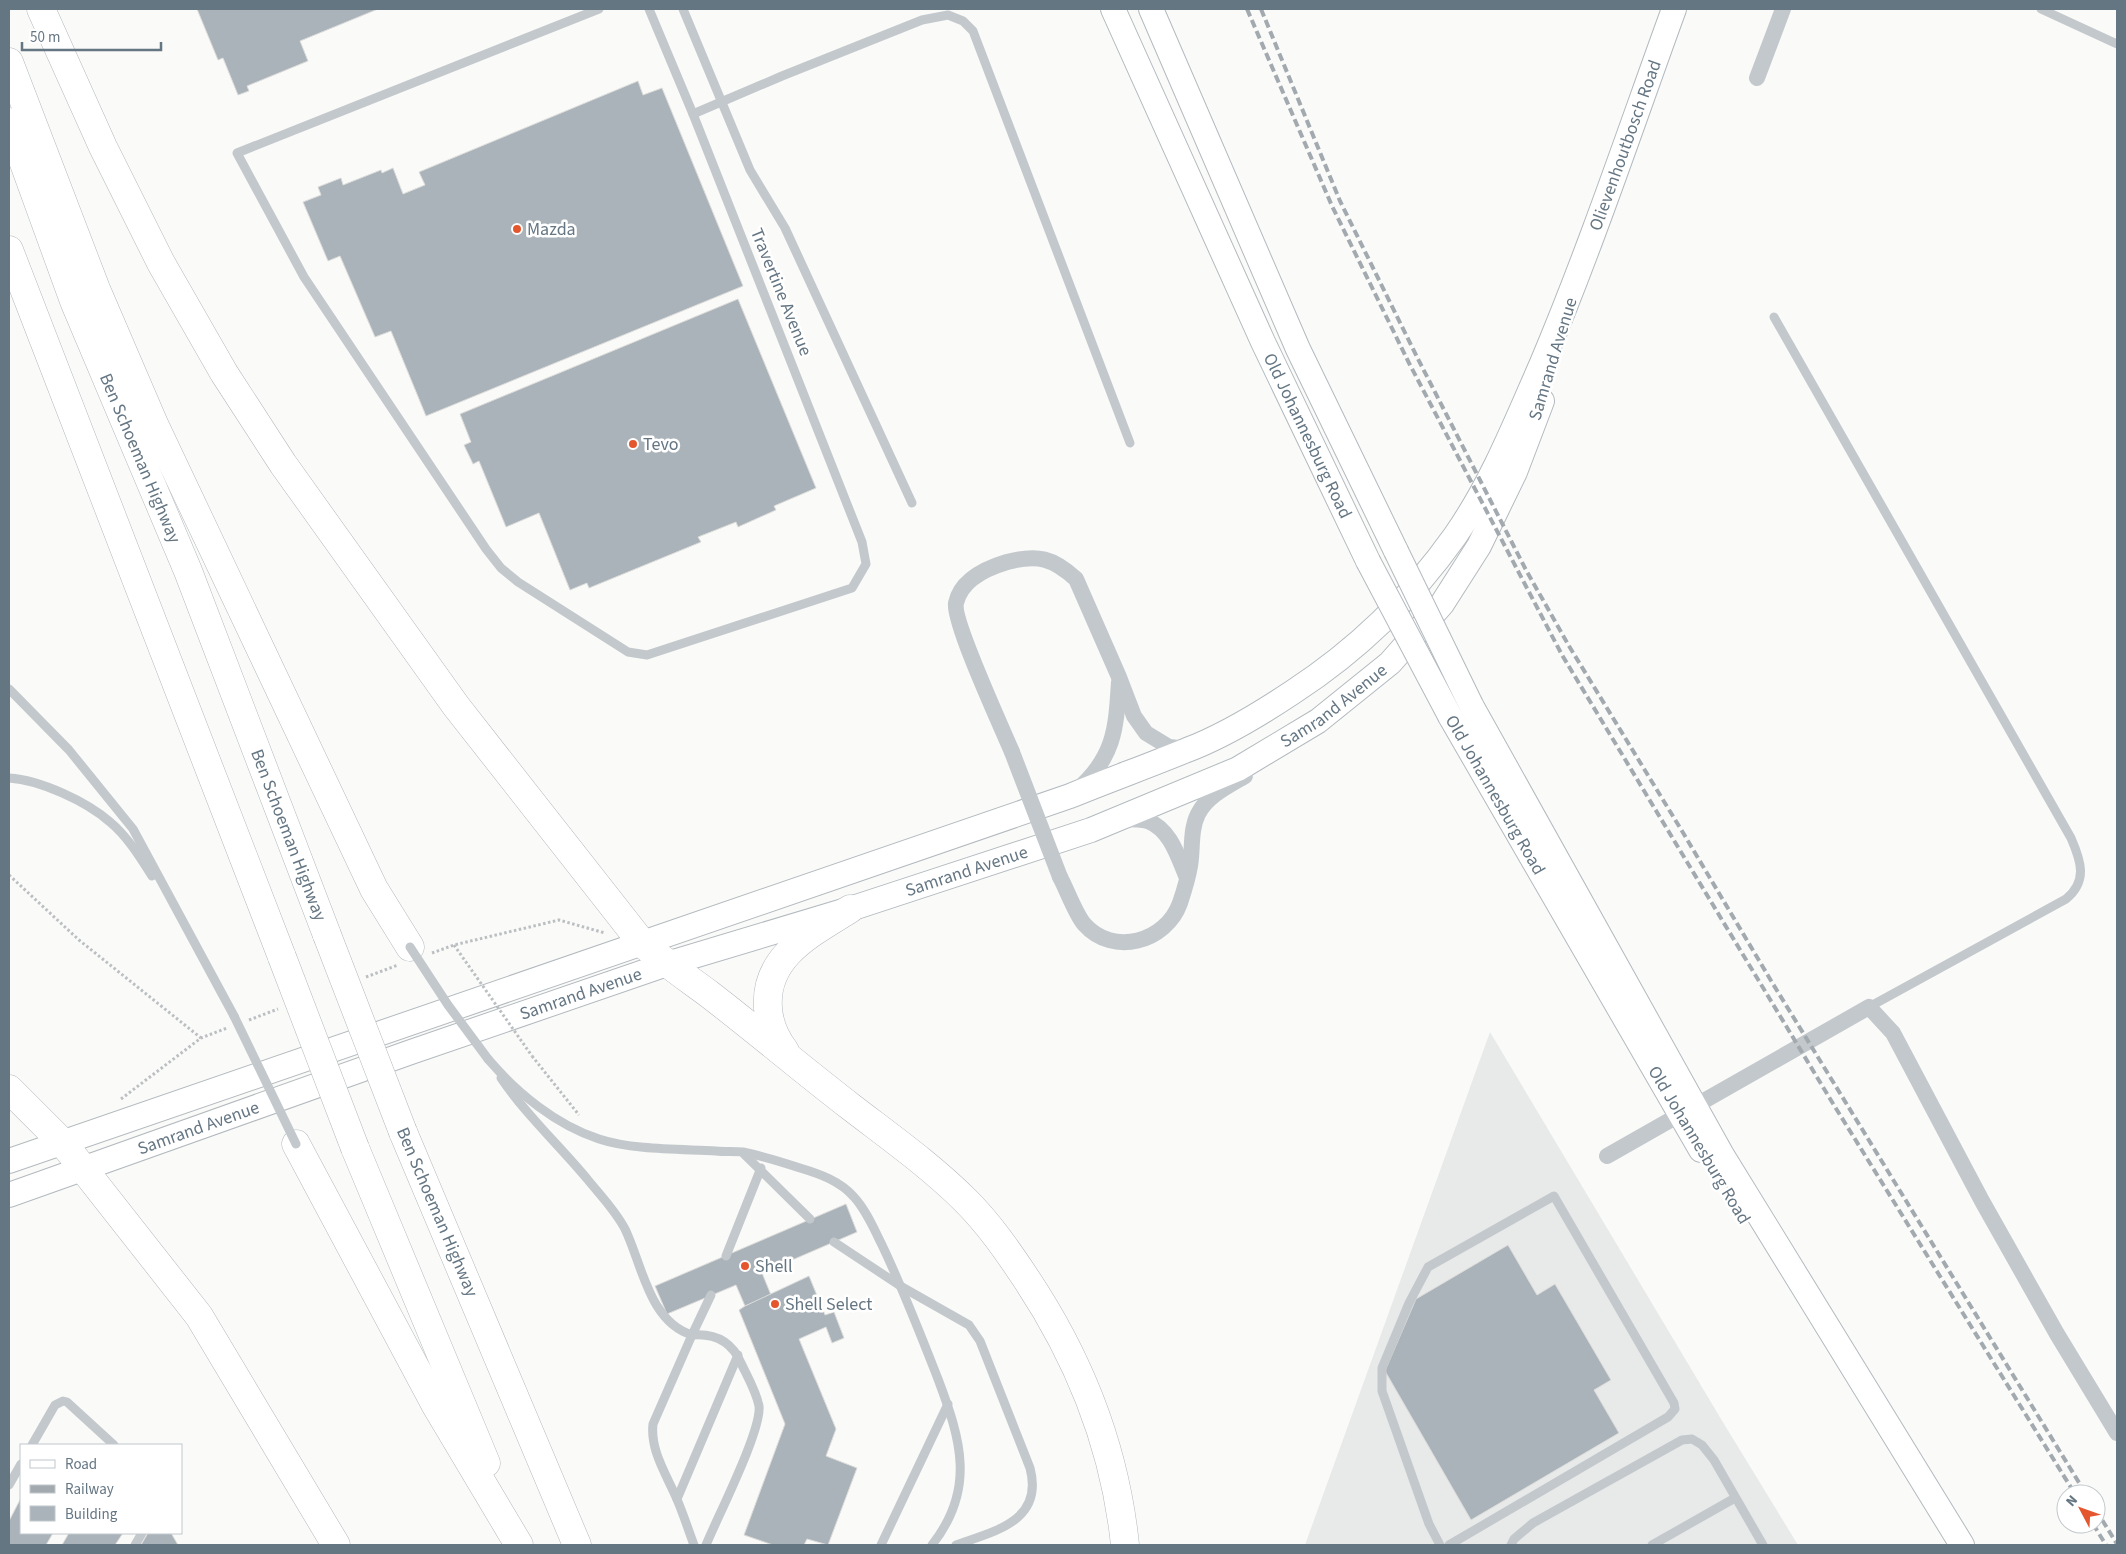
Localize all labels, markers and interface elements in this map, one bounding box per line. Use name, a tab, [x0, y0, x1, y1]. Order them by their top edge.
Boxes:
scale bar	[22, 20, 161, 52]
text: 50 m	[30, 27, 60, 48]
street label: Olievenhoutbosch Road	[1583, 56, 1667, 234]
place label: Mazda	[527, 217, 576, 242]
marker: Mazda	[511, 223, 523, 235]
street label: Travertine Avenue	[744, 224, 818, 360]
street label: Samrand Avenue	[1522, 294, 1584, 424]
street label: Old Johannesburg Road	[1258, 349, 1358, 523]
street label: Ben Schoeman Highway	[93, 369, 188, 547]
place label: Tevo	[643, 432, 679, 457]
marker: Tevo	[627, 438, 639, 450]
street label: Samrand Avenue	[1275, 658, 1392, 753]
street label: Old Johannesburg Road	[1439, 710, 1552, 879]
street label: Ben Schoeman Highway	[245, 745, 333, 925]
street label: Samrand Avenue	[902, 839, 1031, 903]
street label: Samrand Avenue	[516, 961, 645, 1026]
street label: Old Johannesburg Road	[1642, 1061, 1756, 1229]
street label: Samrand Avenue	[134, 1094, 263, 1161]
street label: Ben Schoeman Highway	[390, 1123, 484, 1301]
place label: Shell	[755, 1254, 793, 1279]
marker: Shell	[739, 1260, 751, 1272]
place label: Shell Select	[785, 1292, 872, 1317]
marker: Shell Select	[769, 1298, 781, 1310]
legend	[20, 1444, 182, 1534]
text: Road	[65, 1454, 97, 1475]
text: Railway	[65, 1479, 114, 1500]
north arrow	[2056, 1484, 2106, 1534]
text: N	[2061, 1491, 2083, 1511]
text: Building	[65, 1504, 118, 1525]

